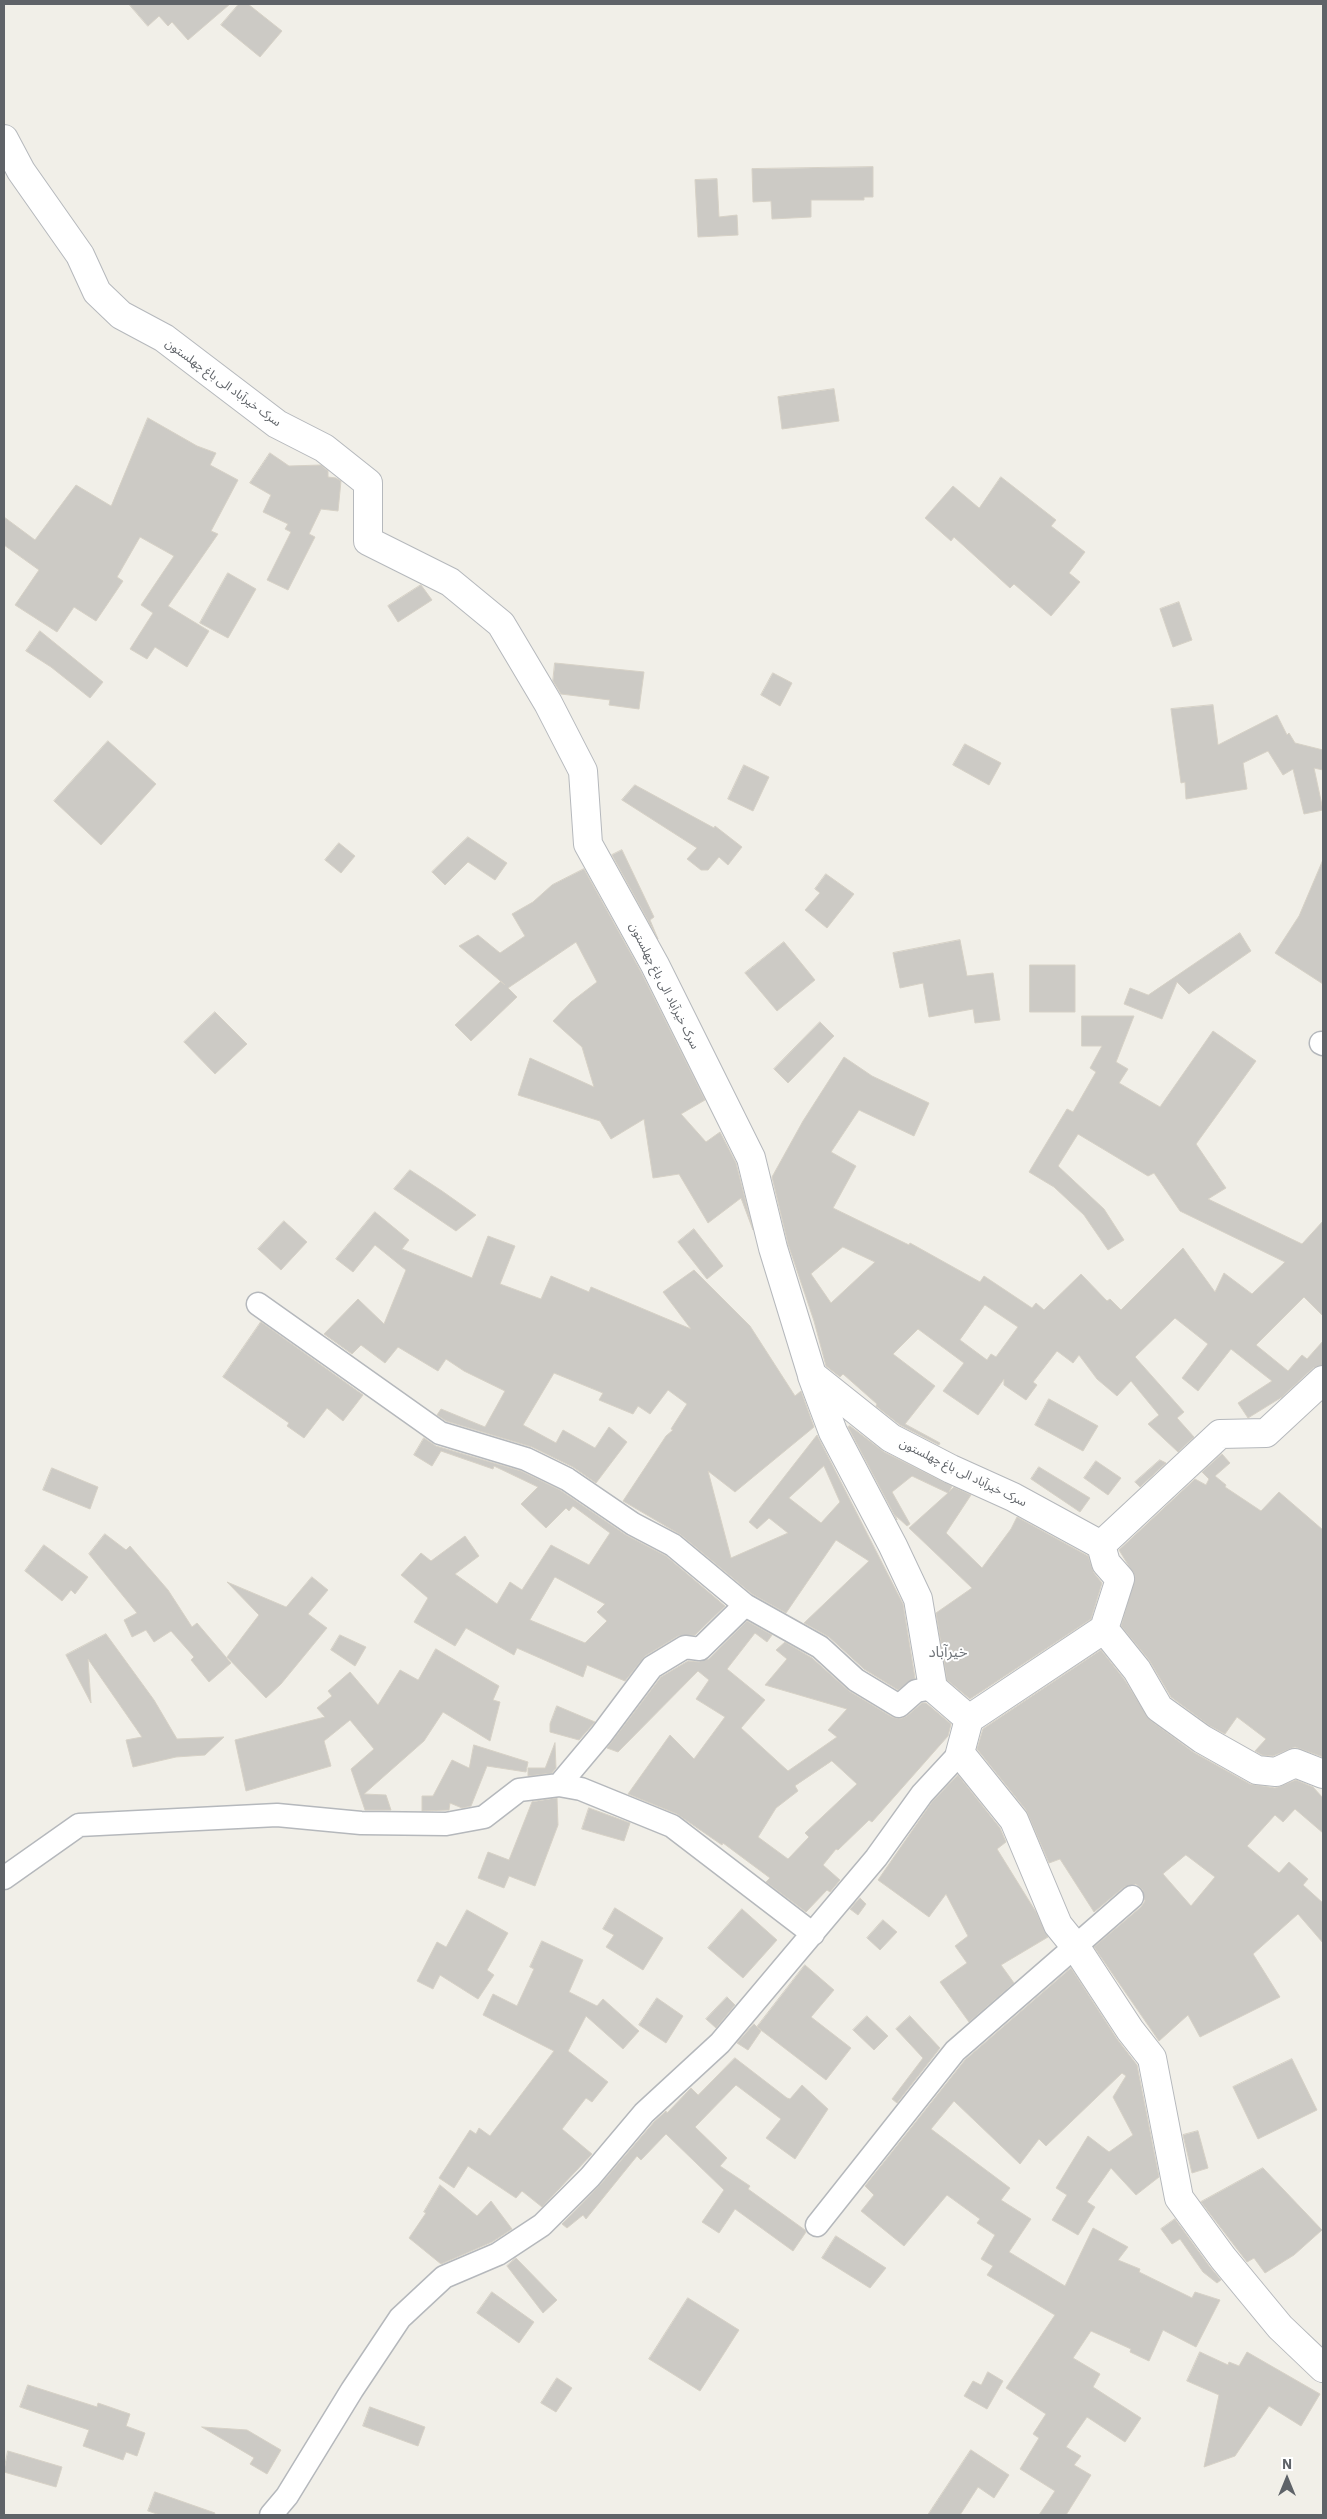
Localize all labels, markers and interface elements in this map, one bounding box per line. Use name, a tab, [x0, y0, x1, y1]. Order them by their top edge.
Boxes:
street label: سرک خیرآباد الی باغ چهلستون	[162, 336, 284, 430]
street label: سرک خیرآباد الی باغ چهلستون	[626, 920, 702, 1052]
street label: سرک خیرآباد الی باغ چهلستون	[897, 1436, 1029, 1510]
district label: خیرآباد	[928, 1644, 968, 1662]
north arrow	[1262, 2454, 1312, 2504]
text: N	[1282, 2455, 1292, 2473]

